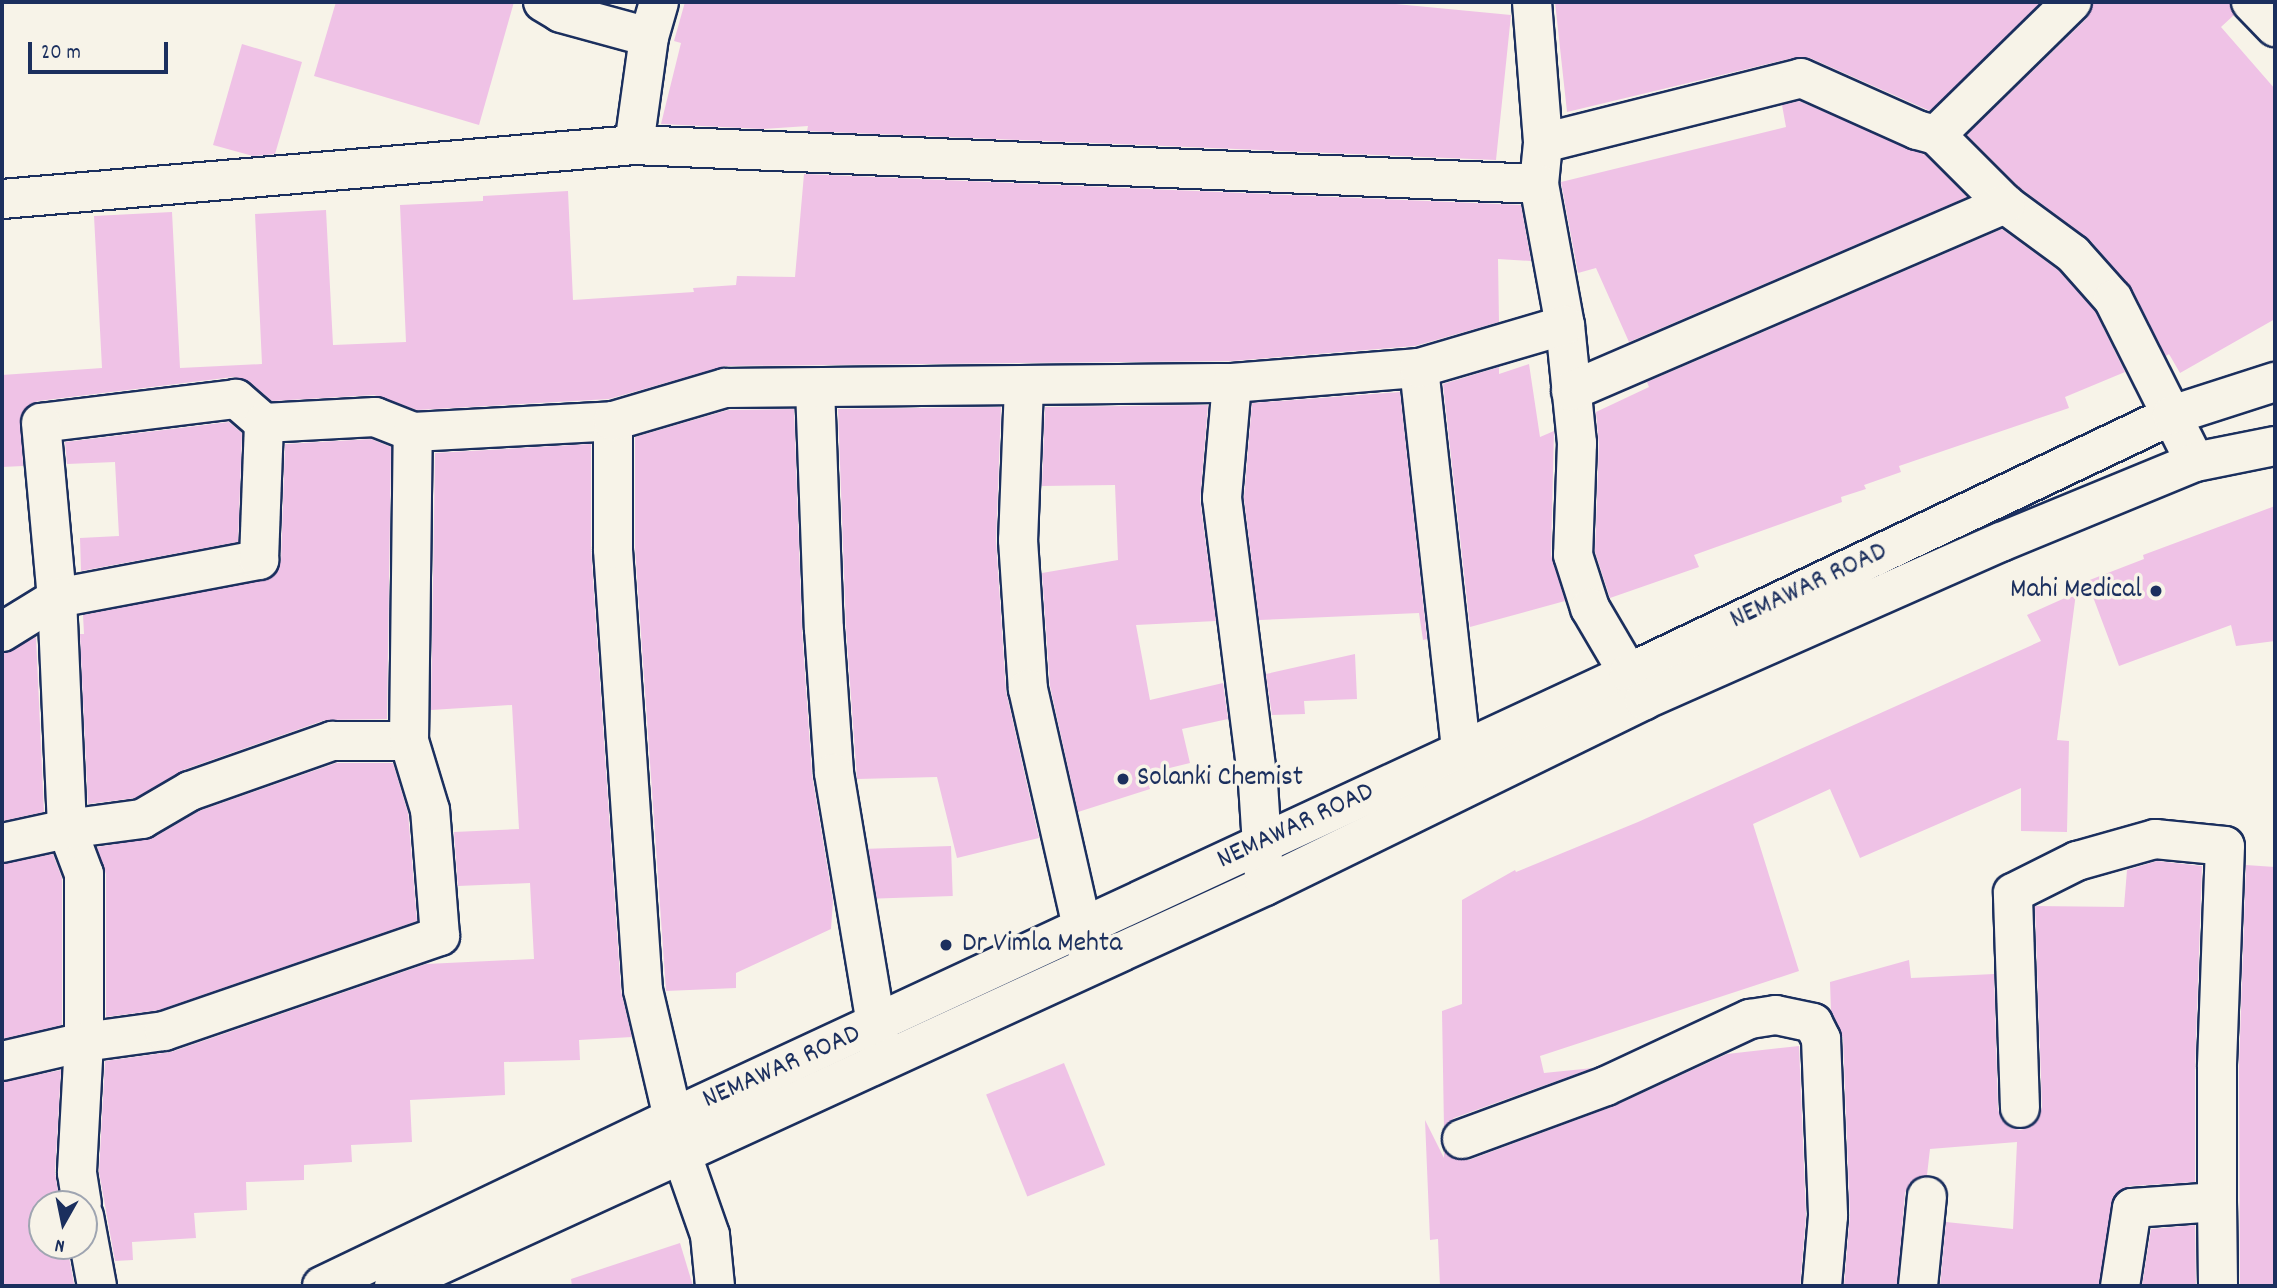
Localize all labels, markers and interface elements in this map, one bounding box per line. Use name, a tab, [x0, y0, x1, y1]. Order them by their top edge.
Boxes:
scale bar	[32, 28, 172, 72]
text: 20 m	[41, 39, 81, 69]
street label: NEMAWAR ROAD	[1725, 536, 1893, 638]
place label: Mahi Medical	[2010, 574, 2142, 608]
marker: Mahi Medical	[2148, 583, 2164, 599]
place label: Solanki Chemist	[1137, 762, 1303, 796]
marker: Solanki Chemist	[1115, 771, 1131, 787]
street label: NEMAWAR ROAD	[1212, 776, 1380, 878]
place label: Dr Vimla Mehta	[962, 928, 1122, 962]
marker: Dr Vimla Mehta	[936, 935, 956, 955]
street label: NEMAWAR ROAD	[698, 1018, 866, 1118]
north arrow	[28, 1190, 98, 1260]
text: N	[53, 1230, 67, 1258]

